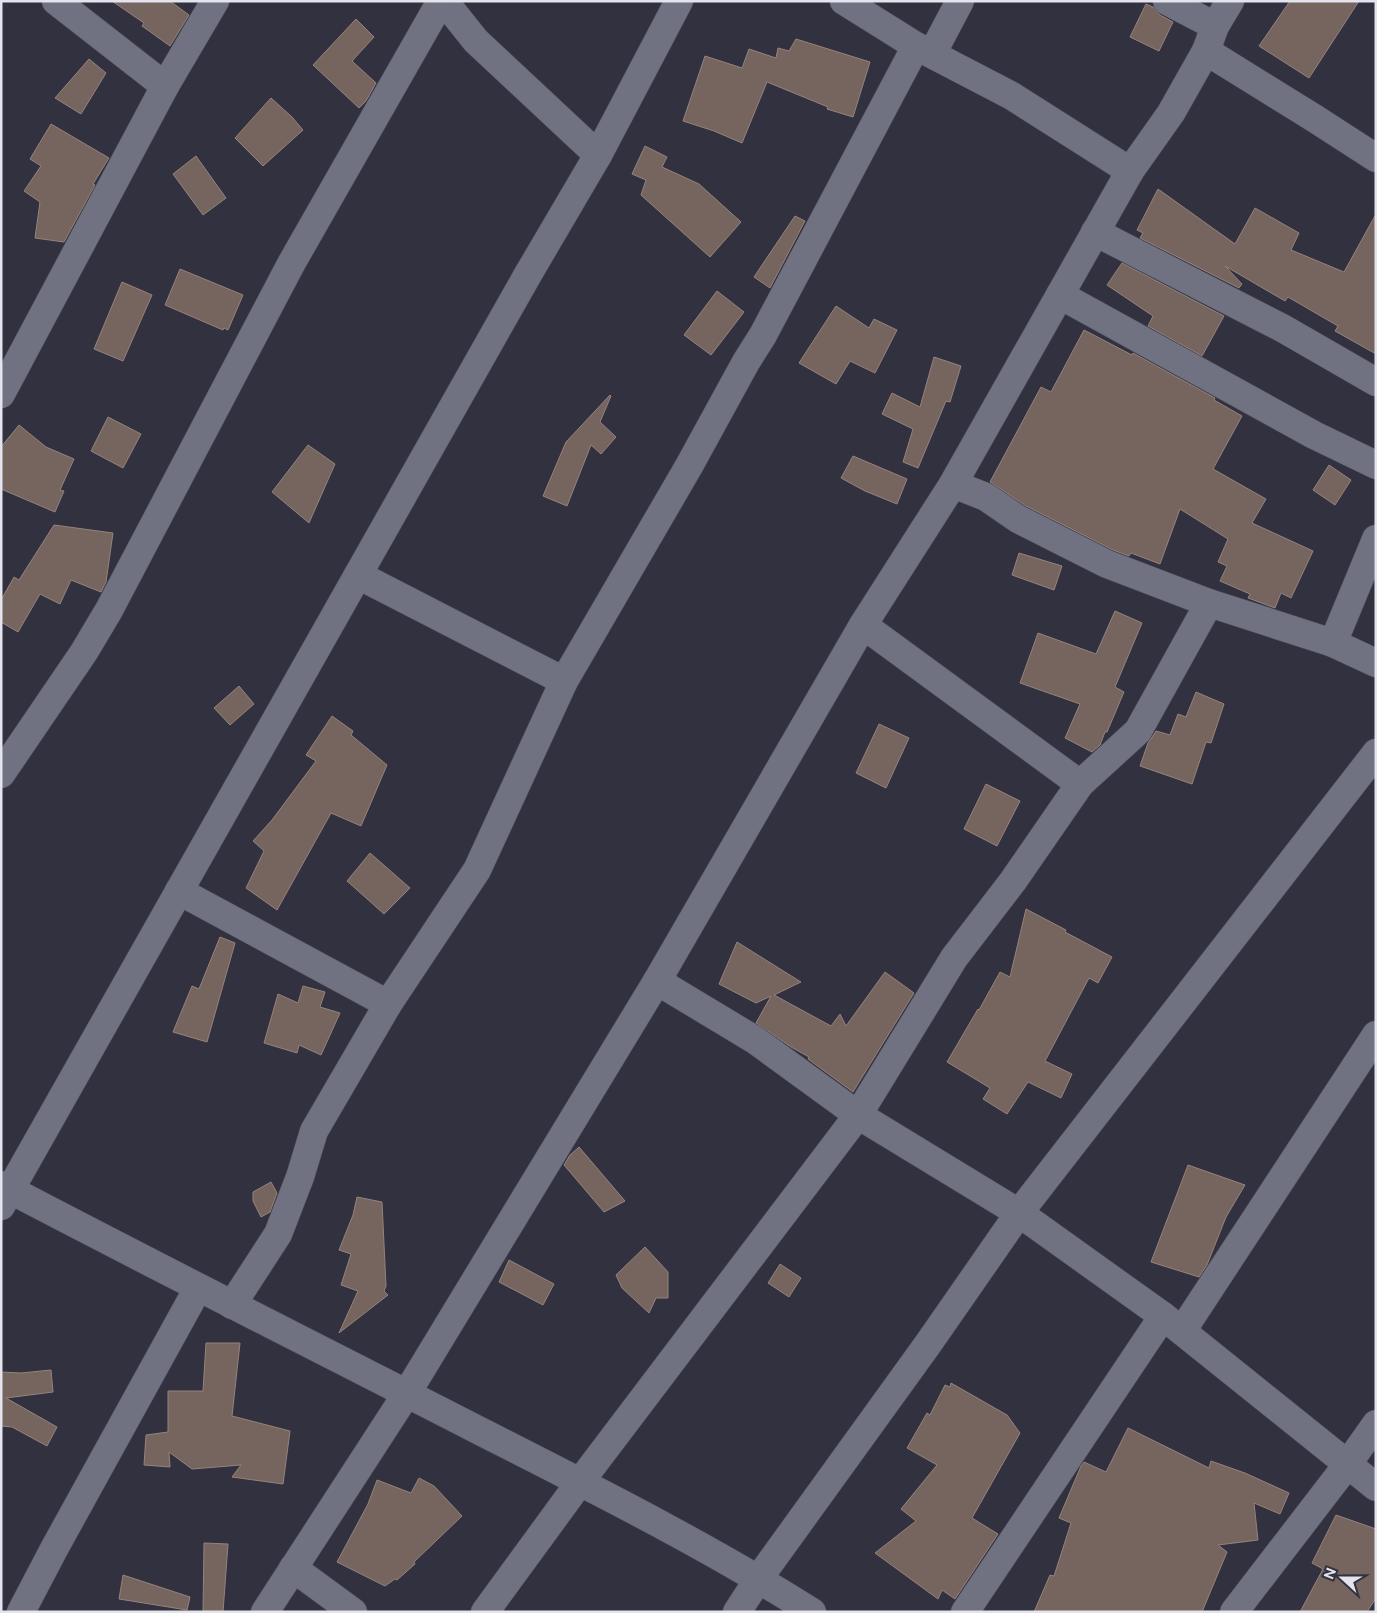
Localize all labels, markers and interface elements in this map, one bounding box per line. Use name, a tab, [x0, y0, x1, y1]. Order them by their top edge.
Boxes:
north arrow	[1317, 1553, 1367, 1603]
text: N	[1320, 1565, 1340, 1582]

